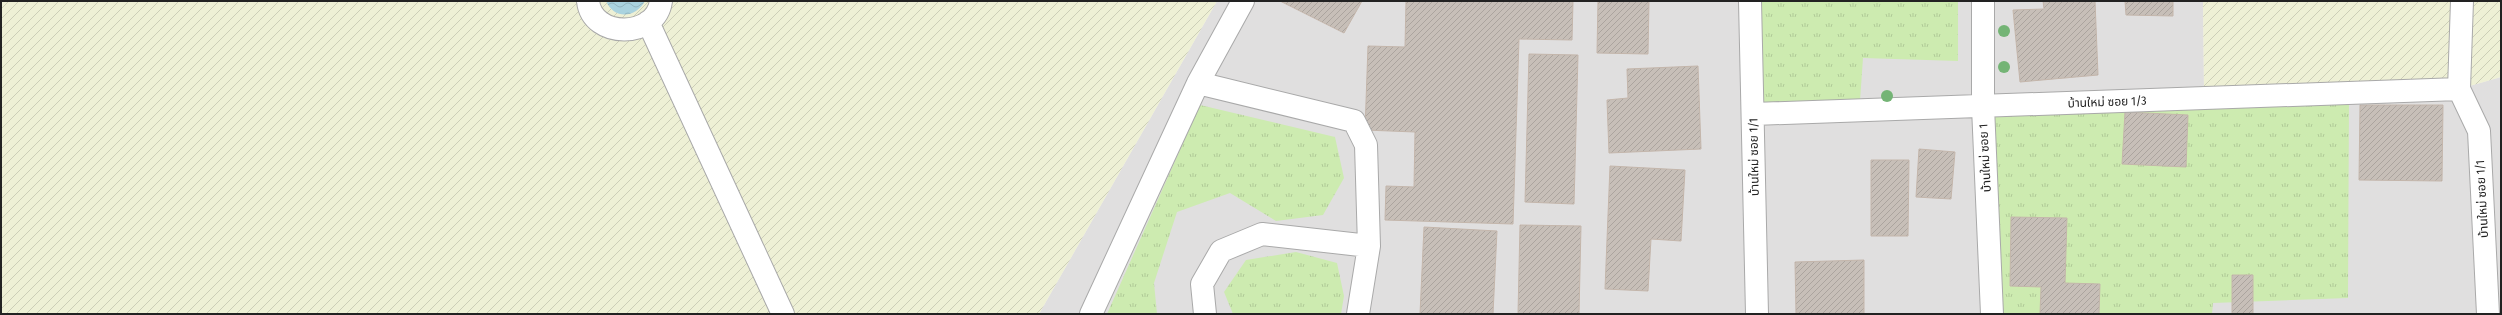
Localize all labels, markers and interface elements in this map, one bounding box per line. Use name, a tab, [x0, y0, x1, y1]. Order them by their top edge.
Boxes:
street label: บ้านใหม่ ซอย 1/3	[2067, 94, 2147, 110]
street label: บ้านใหม่ ซอย 1/1	[1746, 118, 1762, 196]
street label: บ้านใหม่ ซอย 1	[1976, 123, 1994, 193]
street label: บ้านใหม่ ซอย 1/1	[2473, 160, 2491, 238]

